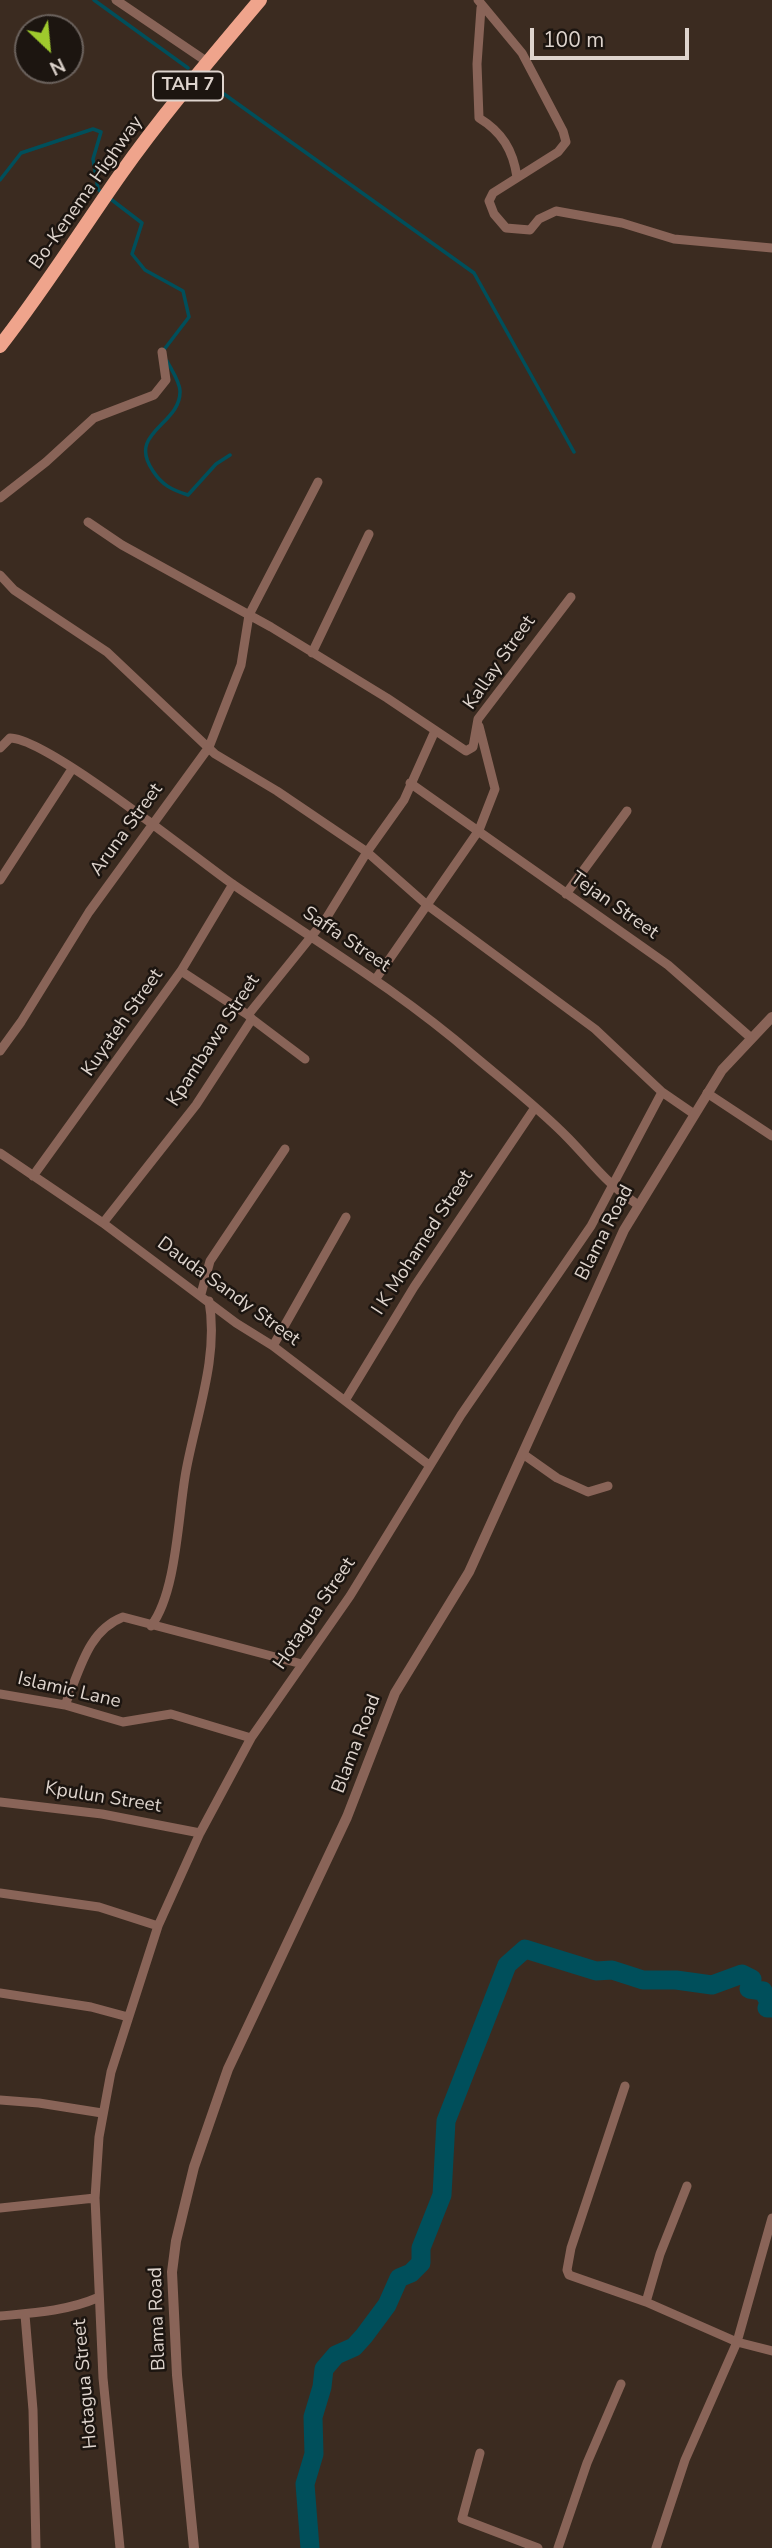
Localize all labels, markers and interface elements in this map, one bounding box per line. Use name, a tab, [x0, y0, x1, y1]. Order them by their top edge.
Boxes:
north arrow	[14, 14, 84, 84]
scale bar	[534, 14, 693, 58]
text: 100 m	[543, 26, 604, 54]
text: N	[45, 51, 69, 81]
road number: TAH 7	[153, 72, 223, 100]
street label: Bo-Kenema Highway	[26, 112, 148, 274]
street label: Kallay Street	[459, 612, 541, 714]
street label: Aruna Street	[86, 779, 168, 881]
street label: Tejan Street	[566, 867, 662, 945]
street label: Saffa Street	[298, 902, 394, 978]
street label: Kuyateh Street	[77, 965, 169, 1081]
street label: Kpambawa Street	[163, 971, 265, 1111]
street label: I K Mohamed Street	[368, 1166, 478, 1320]
street label: Blama Road	[571, 1182, 639, 1284]
street label: Dauda Sandy Street	[152, 1233, 304, 1351]
street label: Hotagua Street	[269, 1554, 361, 1674]
street label: Islamic Lane	[15, 1668, 123, 1714]
street label: Blama Road	[328, 1691, 386, 1797]
street label: Kpulun Street	[43, 1778, 163, 1818]
street label: Blama Road	[145, 2267, 171, 2371]
street label: Hotagua Street	[69, 2318, 103, 2450]

